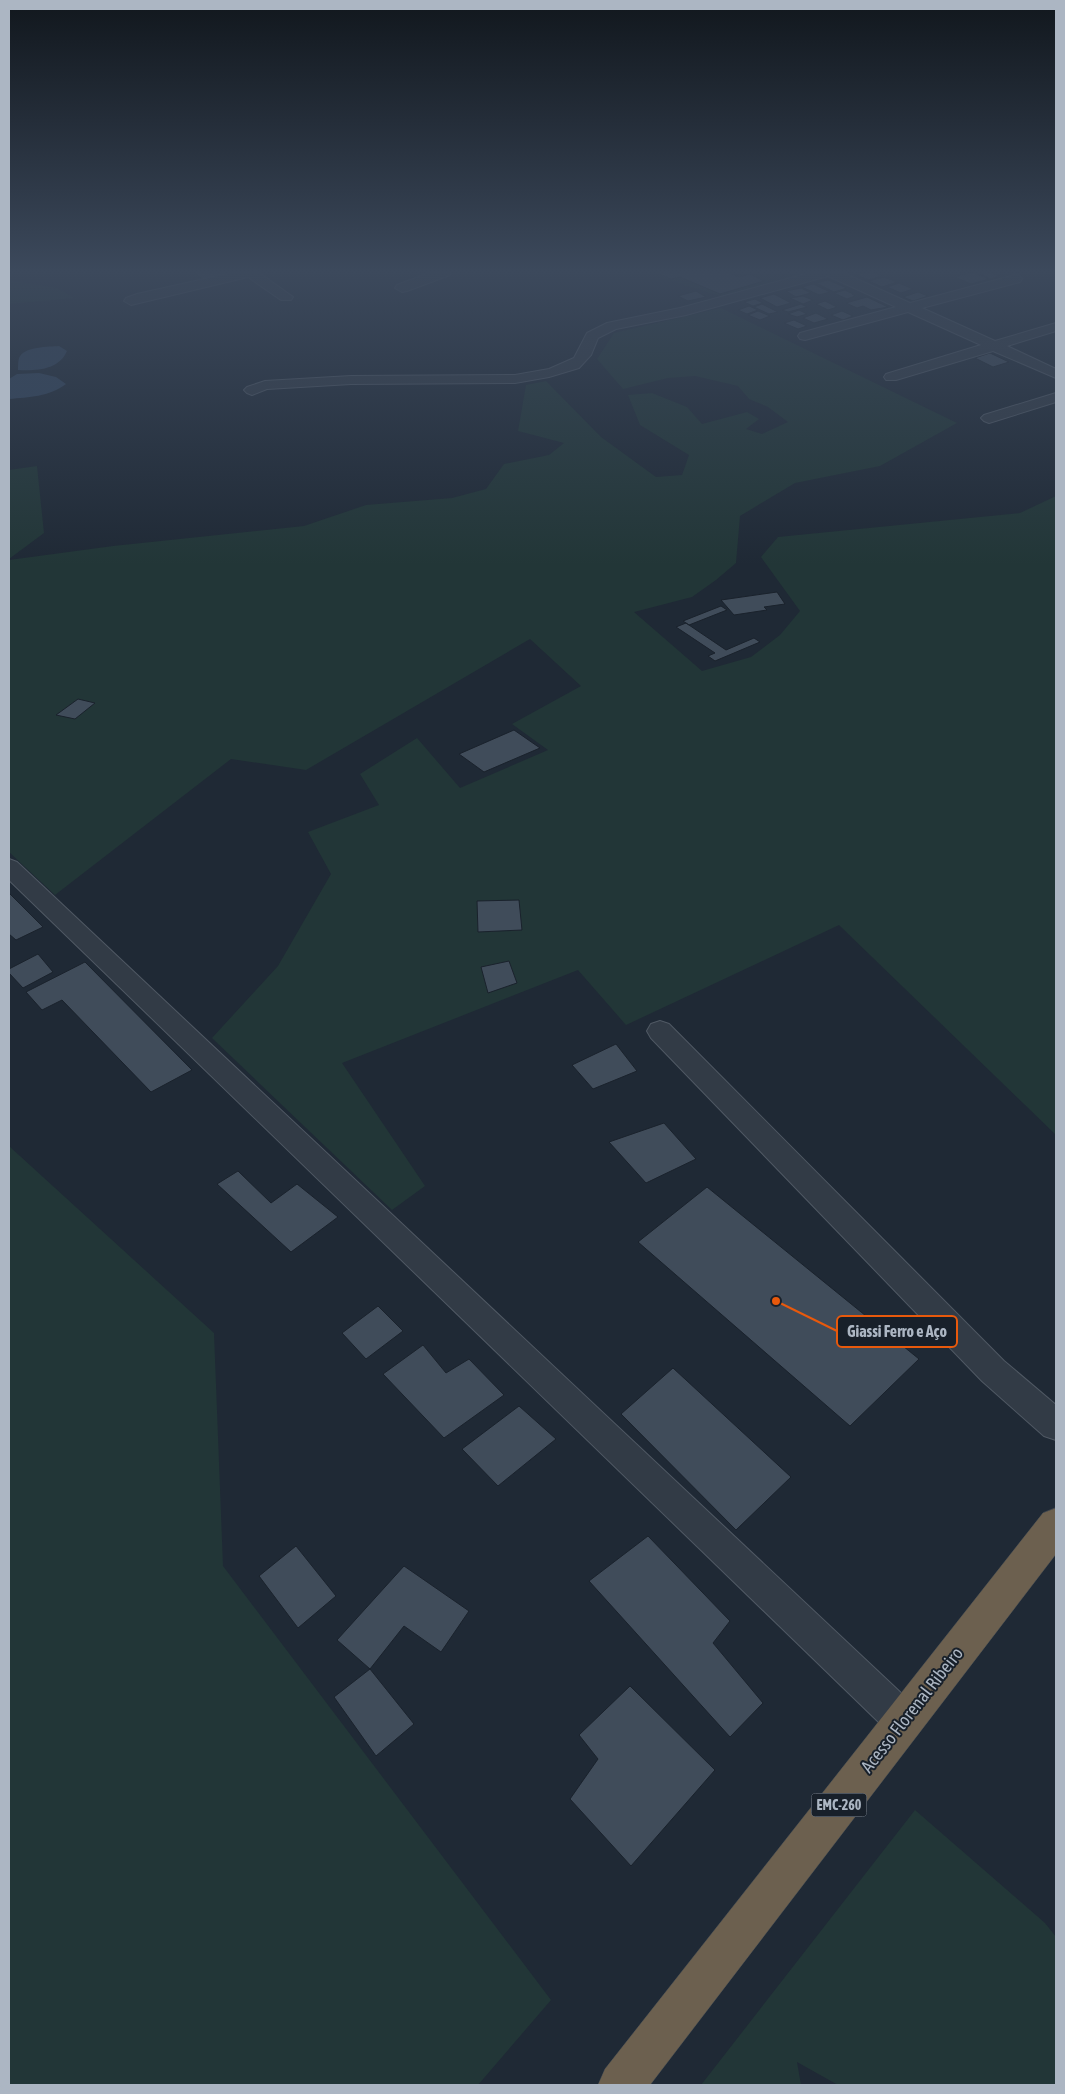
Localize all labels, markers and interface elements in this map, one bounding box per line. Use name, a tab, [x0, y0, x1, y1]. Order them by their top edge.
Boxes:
callout: Giassi Ferro e Aço	[837, 1316, 957, 1347]
text: Giassi Ferro e Aço	[847, 1322, 947, 1340]
street label: Acesso Florenal Ribeiro	[856, 1643, 967, 1777]
road number: EMC-260	[812, 1794, 866, 1816]

